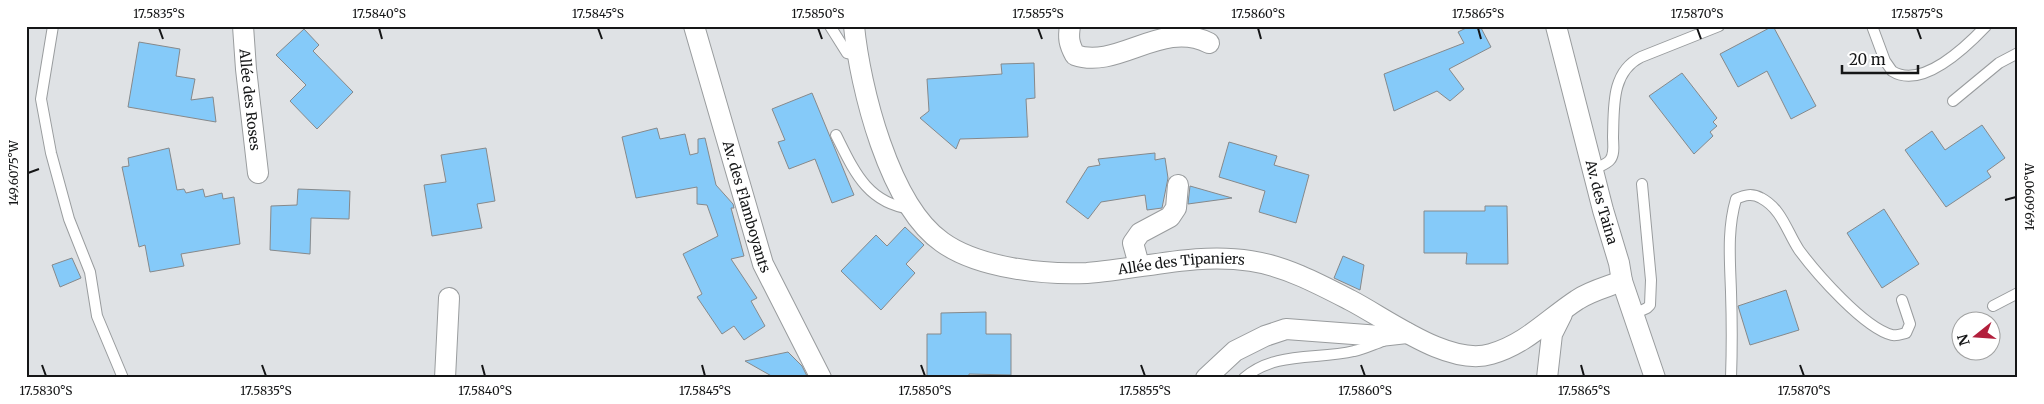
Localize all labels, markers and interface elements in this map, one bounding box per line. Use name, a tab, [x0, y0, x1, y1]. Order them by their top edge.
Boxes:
text: 17.5835°S	[133, 6, 185, 21]
text: 17.5840°S	[352, 6, 406, 21]
text: 17.5845°S	[572, 6, 624, 21]
text: 17.5850°S	[792, 6, 844, 21]
text: 17.5855°S	[1012, 6, 1064, 21]
text: 17.5860°S	[1231, 6, 1285, 21]
text: 17.5865°S	[1452, 6, 1504, 21]
text: 17.5870°S	[1671, 6, 1723, 21]
text: 17.5875°S	[1891, 6, 1943, 21]
scale bar	[1842, 42, 1918, 74]
street label: Allée des Roses	[236, 47, 264, 152]
text: 20 m	[1849, 50, 1886, 69]
street label: Av. des Flamboyants	[718, 138, 775, 276]
text: 149.6075°W	[6, 139, 21, 206]
street label: Av. des Taina	[1581, 157, 1622, 247]
text: 149.6090°W	[2022, 162, 2037, 231]
street label: Allée des Tipaniers	[1116, 249, 1246, 279]
north arrow	[1952, 312, 2002, 362]
text: N	[1953, 332, 1974, 348]
text: 17.5830°S	[20, 383, 72, 398]
text: 17.5835°S	[240, 383, 292, 398]
text: 17.5840°S	[458, 383, 512, 398]
text: 17.5845°S	[679, 383, 731, 398]
text: 17.5850°S	[899, 383, 951, 398]
text: 17.5855°S	[1119, 383, 1171, 398]
text: 17.5860°S	[1338, 383, 1392, 398]
text: 17.5865°S	[1558, 383, 1610, 398]
text: 17.5870°S	[1778, 383, 1830, 398]

